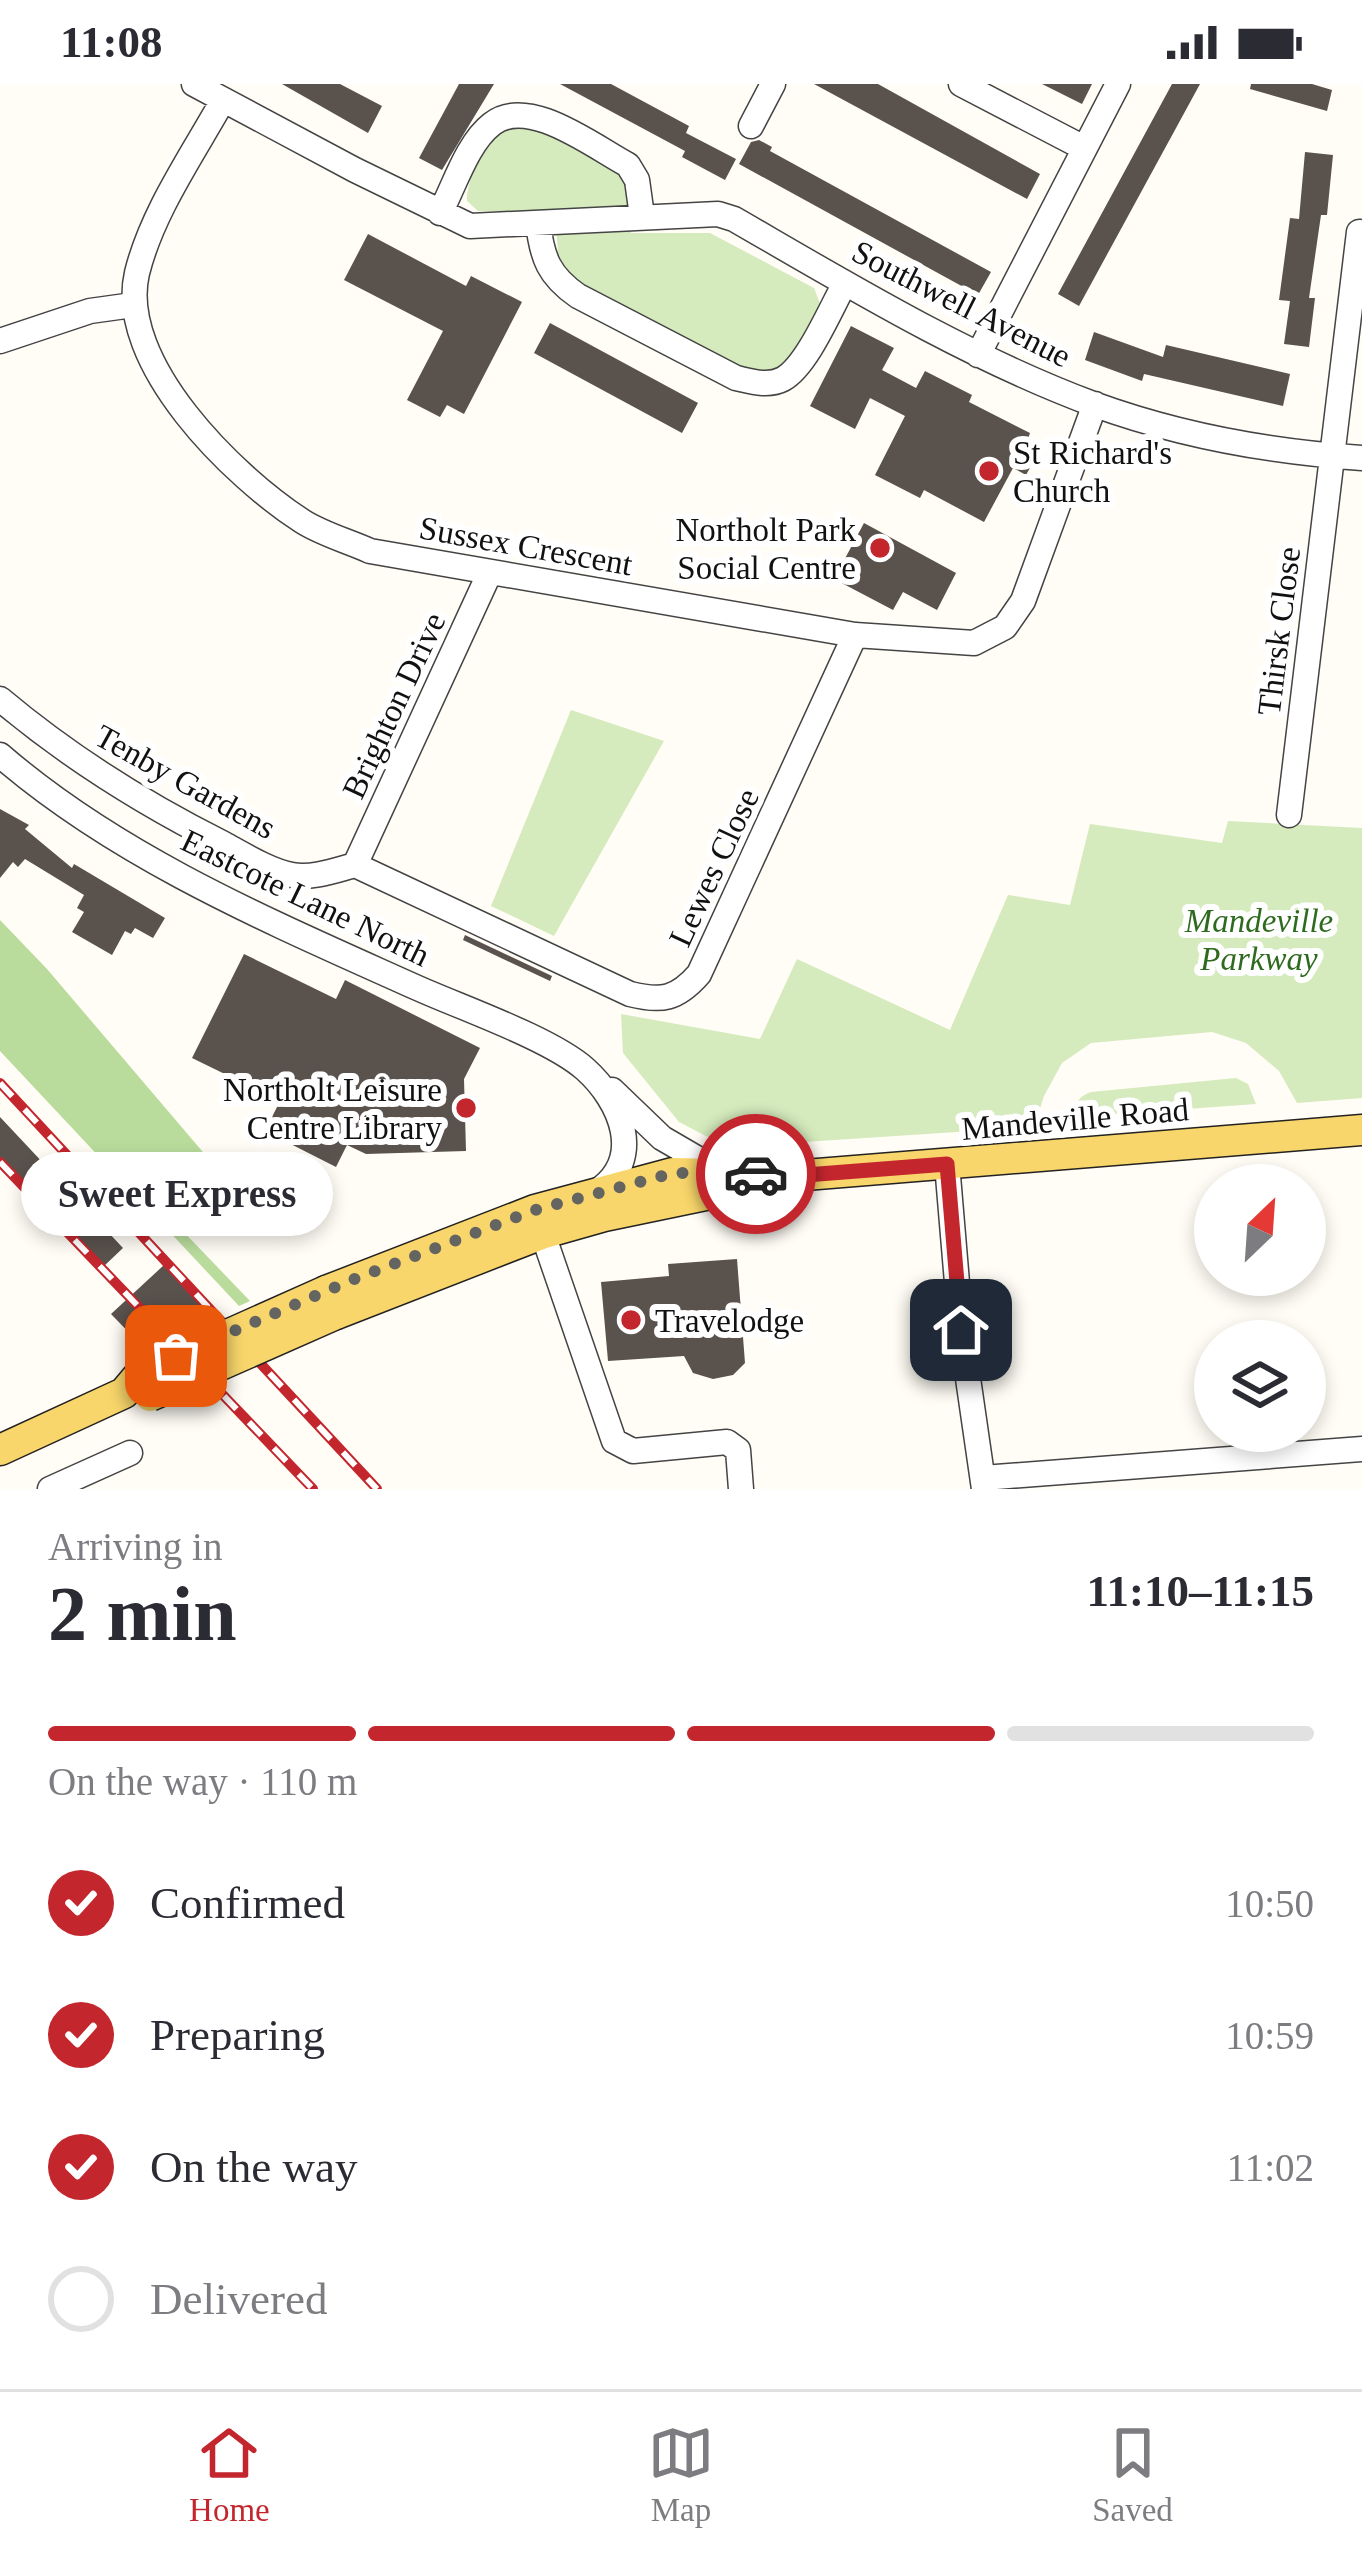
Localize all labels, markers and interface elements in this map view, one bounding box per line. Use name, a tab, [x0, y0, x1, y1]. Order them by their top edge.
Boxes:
text: 11:08	[60, 17, 163, 67]
street label: Southwell Avenue	[846, 233, 1077, 375]
place label: St Richard's Church	[1013, 435, 1172, 509]
marker: St Richard's Church	[976, 458, 1002, 484]
street label: Sussex Crescent	[417, 510, 635, 582]
place label: Northolt Park Social Centre	[675, 512, 856, 586]
marker: Northolt Park Social Centre	[867, 535, 893, 561]
street label: Thirsk Close	[1251, 545, 1307, 717]
street label: Brighton Drive	[335, 607, 453, 804]
street label: Tenby Gardens	[89, 718, 282, 846]
street label: Lewes Close	[662, 783, 766, 952]
street label: Eastcote Lane North	[176, 822, 436, 974]
park label: Mandeville Parkway	[1184, 903, 1333, 977]
place label: Northolt Leisure Centre Library	[223, 1072, 442, 1146]
street label: Mandeville Road	[960, 1091, 1191, 1147]
marker: Northolt Leisure Centre Library	[453, 1095, 479, 1121]
courier	[696, 1114, 816, 1234]
icon: car	[723, 1141, 789, 1207]
callout: Sweet Express	[20, 1152, 332, 1236]
north arrow	[1194, 1164, 1326, 1296]
map controls	[1194, 1164, 1326, 1452]
text: Sweet Express	[58, 1172, 296, 1215]
pin	[910, 1279, 1012, 1381]
icon: home	[928, 1297, 994, 1363]
place label: Travelodge	[655, 1303, 804, 1339]
pin	[125, 1305, 227, 1407]
marker: Travelodge	[618, 1307, 644, 1333]
button: layers	[1194, 1320, 1326, 1452]
icon: bag	[143, 1323, 209, 1389]
text: Arriving in	[48, 1525, 222, 1568]
text: 11:10–11:15	[1086, 1566, 1314, 1616]
text: 2 min	[48, 1570, 237, 1657]
text: On the way · 110 m	[48, 1760, 357, 1803]
icon: check	[48, 1870, 114, 1936]
text: Confirmed	[150, 1878, 345, 1928]
text: 10:50	[1225, 1882, 1314, 1925]
icon: check	[48, 2002, 114, 2068]
text: Preparing	[150, 2010, 325, 2060]
text: 10:59	[1225, 2014, 1314, 2057]
icon: check	[48, 2134, 114, 2200]
text: On the way	[150, 2142, 357, 2192]
text: 11:02	[1227, 2146, 1314, 2189]
text: Delivered	[150, 2274, 327, 2324]
tab: Home	[189, 2420, 270, 2529]
tab: Map	[648, 2420, 714, 2529]
tab: Saved	[1092, 2420, 1173, 2529]

